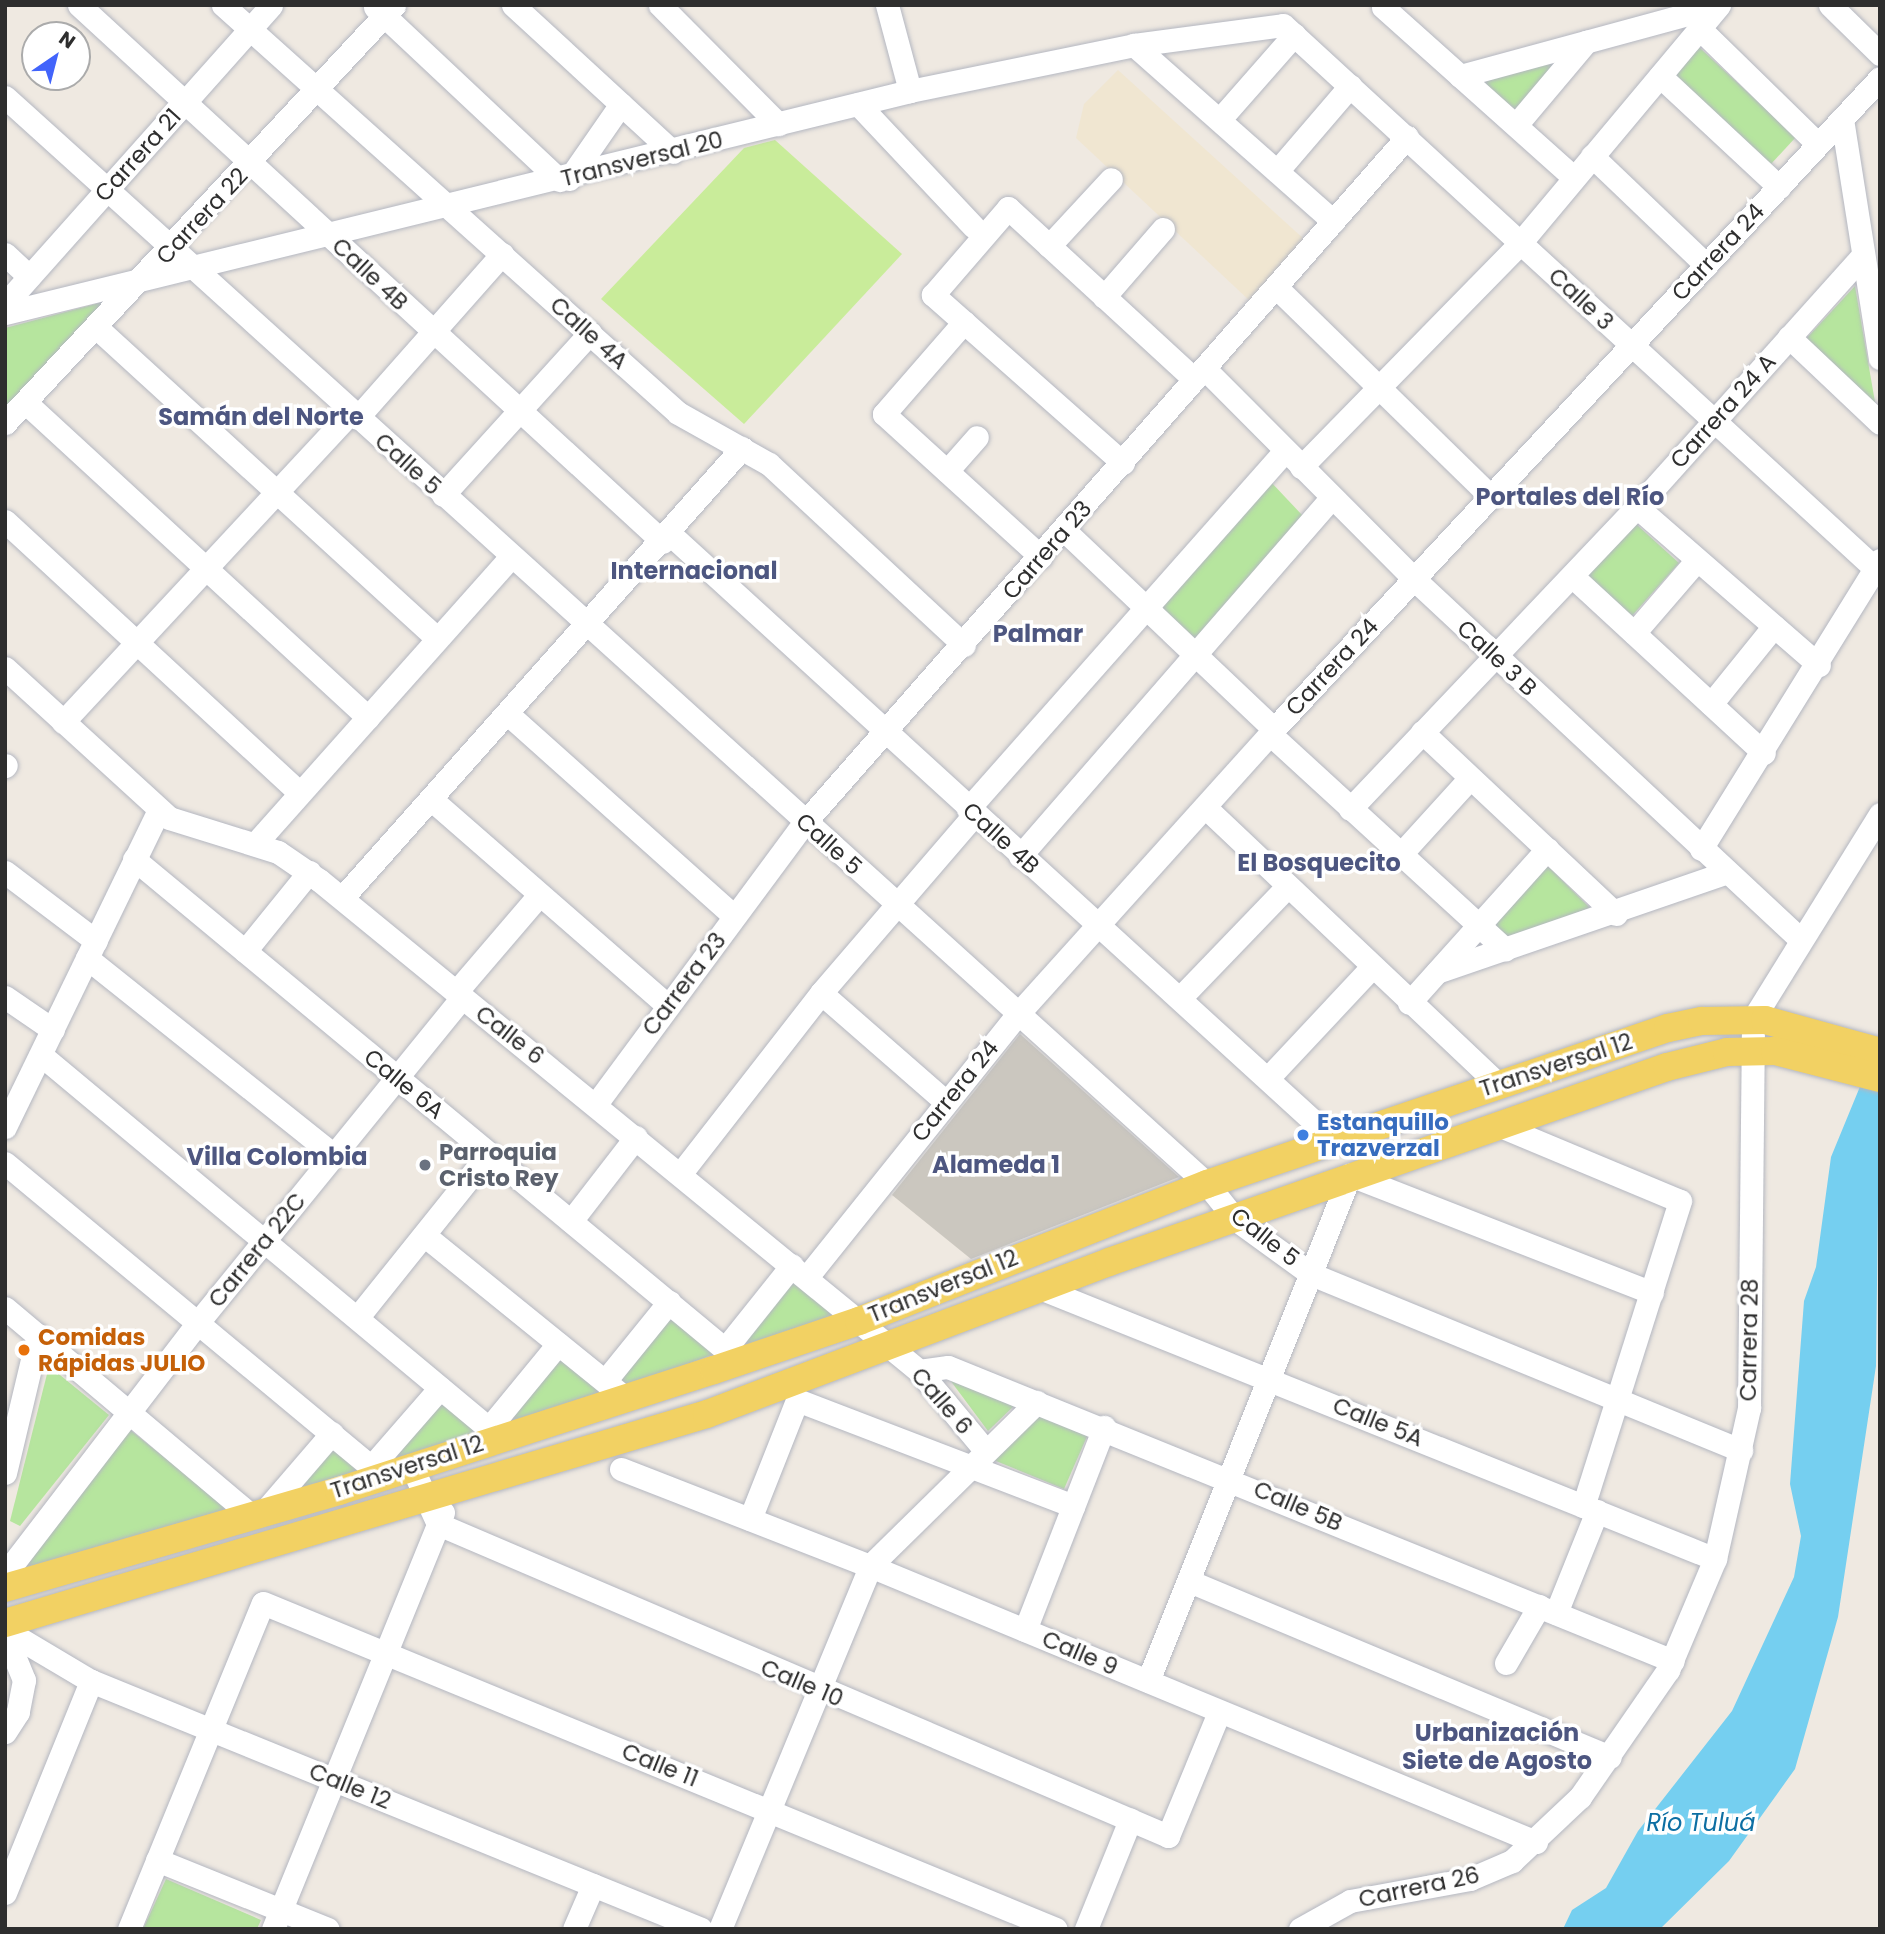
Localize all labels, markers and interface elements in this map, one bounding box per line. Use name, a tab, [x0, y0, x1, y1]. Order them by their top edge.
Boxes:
north arrow	[21, 21, 91, 91]
text: N	[54, 25, 81, 55]
street label: Carrera 21	[89, 103, 187, 207]
street label: Transversal 20	[558, 126, 726, 192]
street label: Carrera 22	[150, 162, 254, 270]
street label: Carrera 24	[1666, 198, 1770, 306]
street label: Calle 4B	[326, 232, 414, 316]
street label: Calle 3	[1543, 262, 1619, 336]
street label: Calle 4A	[544, 291, 634, 375]
street label: Carrera 24 A	[1664, 348, 1782, 474]
district label: Samán del Norte	[158, 403, 364, 431]
street label: Calle 5	[369, 427, 447, 501]
district label: Portales del Río	[1476, 483, 1664, 511]
street label: Carrera 23	[997, 495, 1097, 605]
district label: Internacional	[611, 557, 777, 585]
street label: Carrera 24	[1280, 613, 1384, 721]
street label: Calle 3 B	[1451, 614, 1543, 702]
district label: Palmar	[993, 620, 1083, 648]
street label: Calle 4B	[957, 796, 1045, 880]
street label: Calle 5	[790, 807, 868, 881]
district label: El Bosquecito	[1237, 849, 1401, 877]
street label: Carrera 23	[636, 927, 732, 1041]
street label: Calle 6	[470, 1000, 550, 1070]
street label: Transversal 12	[1476, 1027, 1636, 1103]
street label: Carrera 24	[906, 1035, 1004, 1147]
street label: Calle 6A	[358, 1043, 450, 1125]
place label: Estanquillo Trazverzal	[1317, 1108, 1449, 1162]
marker: Estanquillo Trazverzal	[1295, 1127, 1311, 1143]
place label: Parroquia Cristo Rey	[439, 1138, 559, 1192]
district label: Villa Colombia	[186, 1143, 368, 1171]
district label: Alameda 1	[932, 1151, 1060, 1179]
marker: Parroquia Cristo Rey	[417, 1157, 433, 1173]
street label: Carrera 22C	[202, 1187, 312, 1313]
street label: Calle 5	[1225, 1202, 1305, 1272]
street label: Transversal 12	[864, 1243, 1022, 1329]
street label: Carrera 28	[1734, 1278, 1764, 1402]
place label: Comidas Rápidas JULIO	[38, 1323, 205, 1377]
marker: Comidas Rápidas JULIO	[16, 1342, 32, 1358]
street label: Calle 6	[905, 1362, 979, 1440]
street label: Calle 5A	[1329, 1391, 1427, 1453]
street label: Transversal 12	[327, 1429, 487, 1505]
street label: Calle 5B	[1250, 1475, 1346, 1537]
street label: Calle 9	[1038, 1625, 1122, 1681]
street label: Calle 10	[757, 1653, 847, 1713]
district label: Urbanización Siete de Agosto	[1402, 1719, 1592, 1775]
street label: Calle 11	[618, 1737, 702, 1793]
street label: Calle 12	[305, 1757, 395, 1815]
water label: Río Tuluá	[1647, 1809, 1755, 1837]
street label: Carrera 26	[1356, 1861, 1482, 1913]

